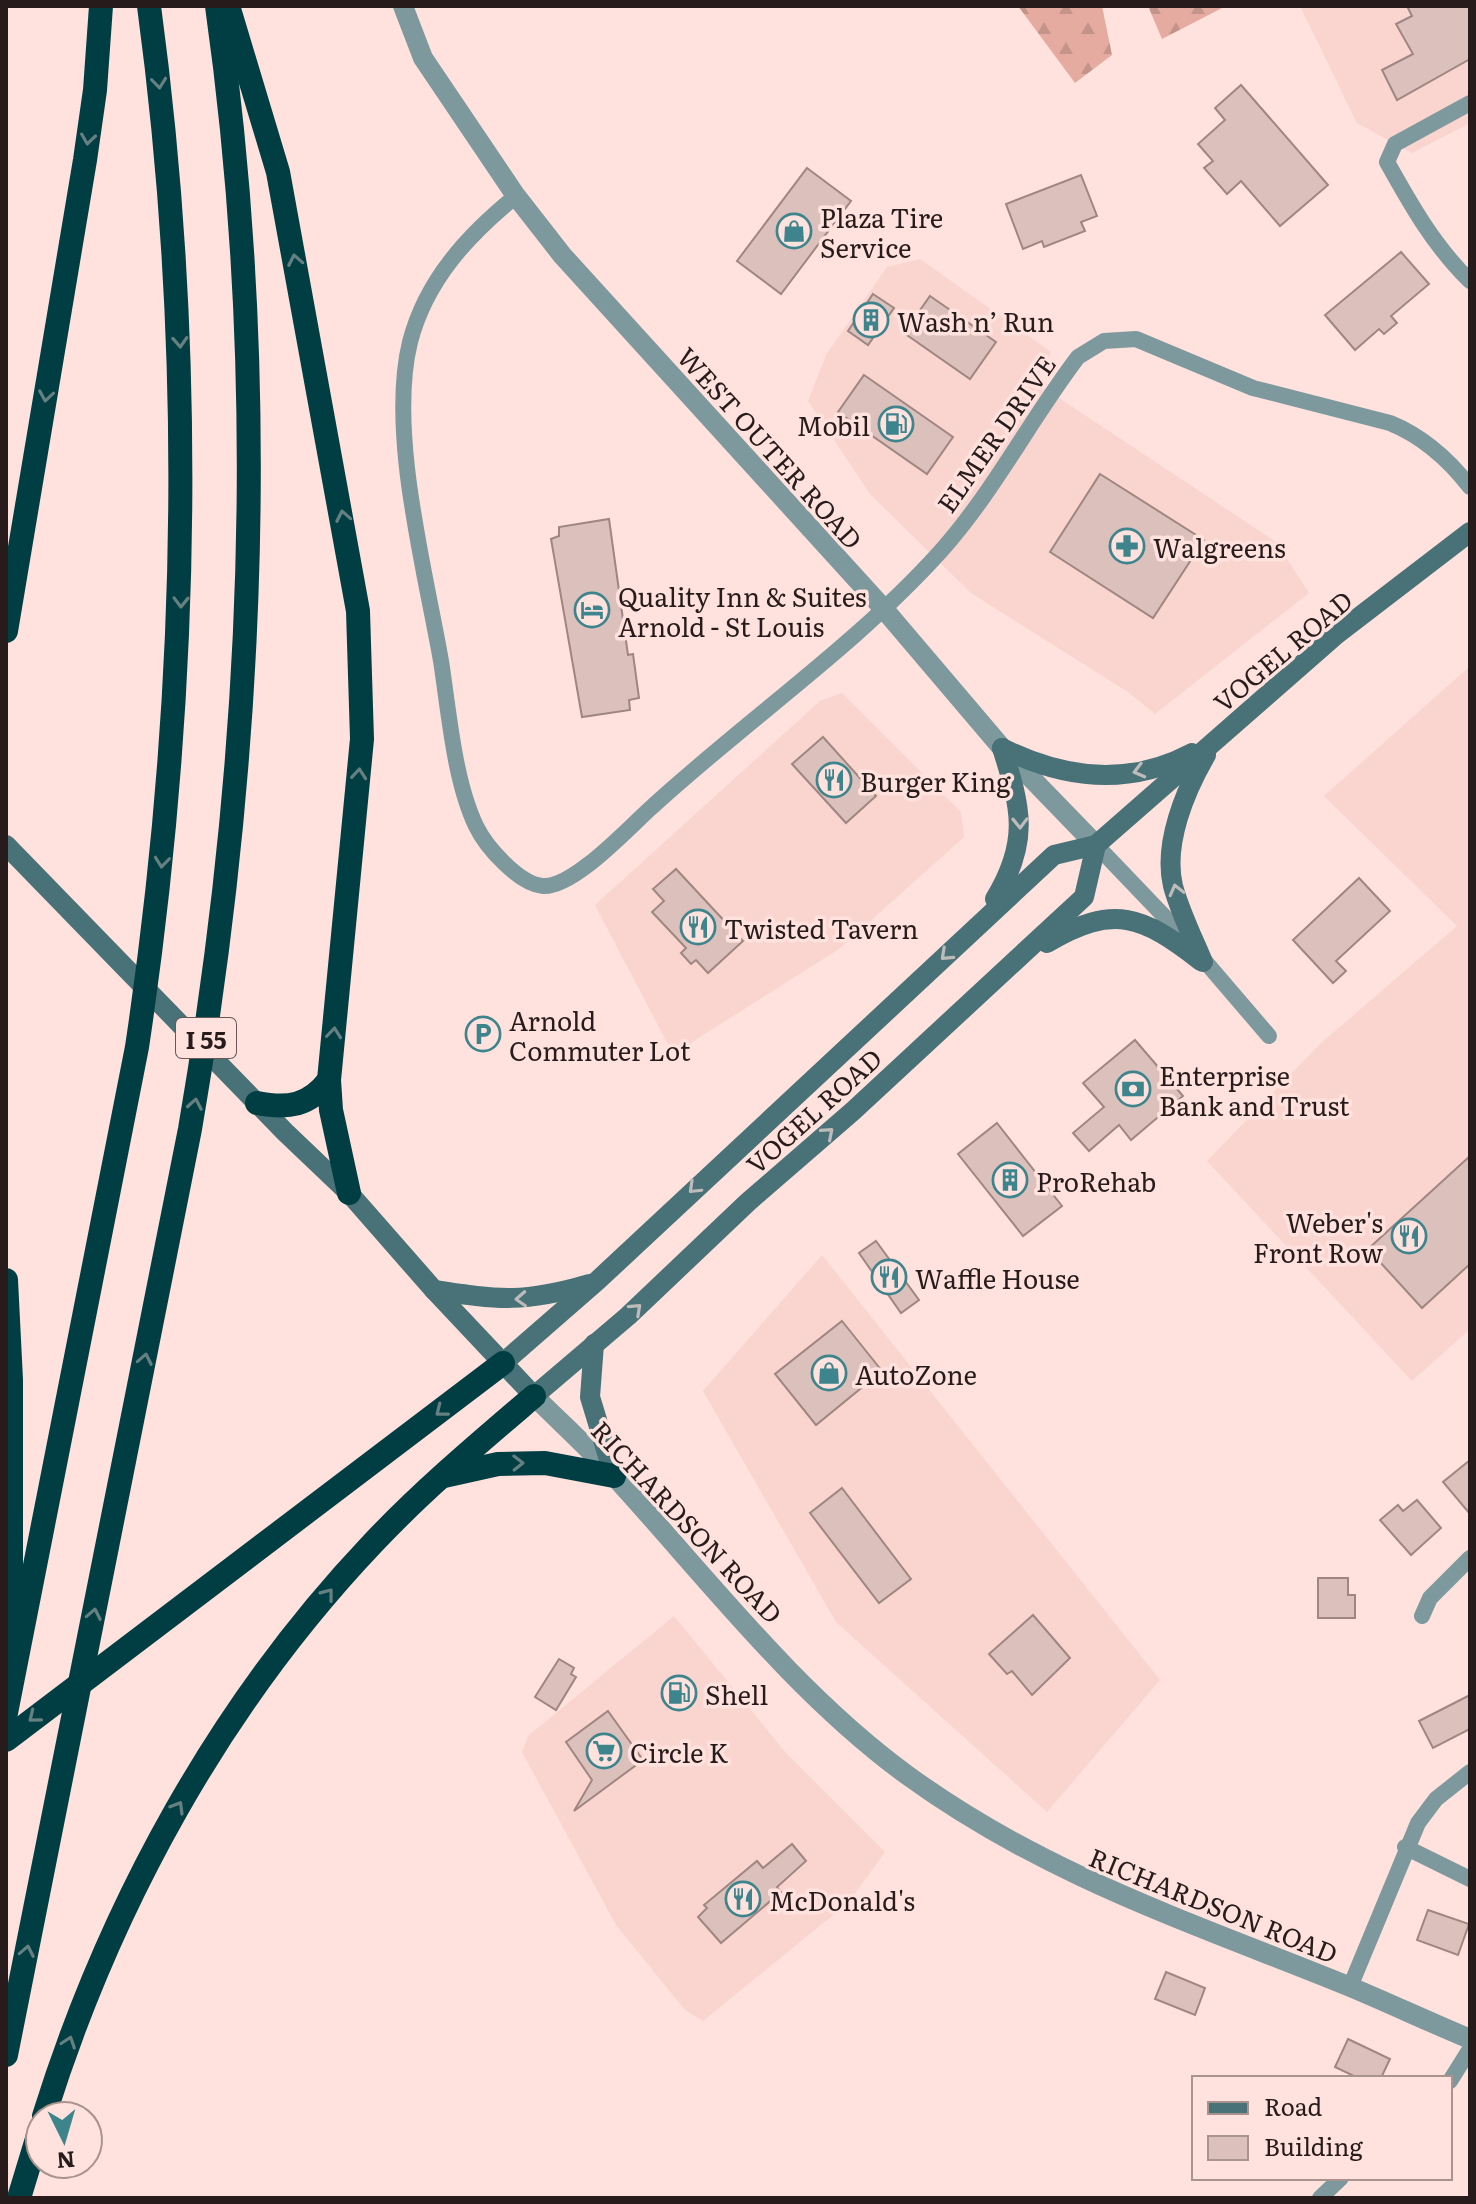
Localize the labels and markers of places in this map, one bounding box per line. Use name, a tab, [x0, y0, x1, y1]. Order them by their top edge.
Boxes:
place label: Plaza Tire Service	[820, 197, 943, 266]
shop icon: Plaza Tire Service	[775, 212, 813, 250]
building icon: Wash n’ Run	[852, 301, 890, 339]
place label: Wash n’ Run	[897, 301, 1054, 340]
place label: Mobil	[797, 405, 870, 444]
fuel station icon: Mobil	[877, 405, 915, 443]
pharmacy icon: Walgreens	[1108, 527, 1146, 565]
place label: Walgreens	[1153, 527, 1286, 566]
place label: Quality Inn & Suites Arnold - St Louis	[618, 576, 867, 645]
hotel icon: Quality Inn & Suites Arnold - St Louis	[573, 591, 611, 629]
restaurant icon: Burger King	[815, 761, 853, 799]
place label: Burger King	[860, 761, 1011, 800]
restaurant icon: Twisted Tavern	[679, 908, 717, 946]
place label: Twisted Tavern	[724, 908, 919, 947]
place label: Arnold Commuter Lot	[509, 1000, 691, 1069]
parking icon: Arnold Commuter Lot	[464, 1015, 502, 1053]
place label: Enterprise Bank and Trust	[1159, 1055, 1350, 1124]
bank icon: Enterprise Bank and Trust	[1114, 1070, 1152, 1108]
building icon: ProRehab	[991, 1161, 1029, 1199]
place label: ProRehab	[1036, 1161, 1156, 1200]
place label: Weber's Front Row	[1253, 1202, 1384, 1271]
restaurant icon: Weber's Front Row	[1390, 1217, 1428, 1255]
restaurant icon: Waffle House	[870, 1258, 908, 1296]
place label: Waffle House	[915, 1258, 1080, 1297]
shop icon: AutoZone	[810, 1354, 848, 1392]
place label: AutoZone	[855, 1354, 977, 1393]
fuel station icon: Shell	[660, 1674, 698, 1712]
place label: Shell	[705, 1674, 768, 1713]
supermarket icon: Circle K	[585, 1732, 623, 1770]
place label: Circle K	[630, 1732, 729, 1771]
restaurant icon: McDonald's	[724, 1880, 762, 1918]
place label: McDonald's	[769, 1880, 915, 1919]

